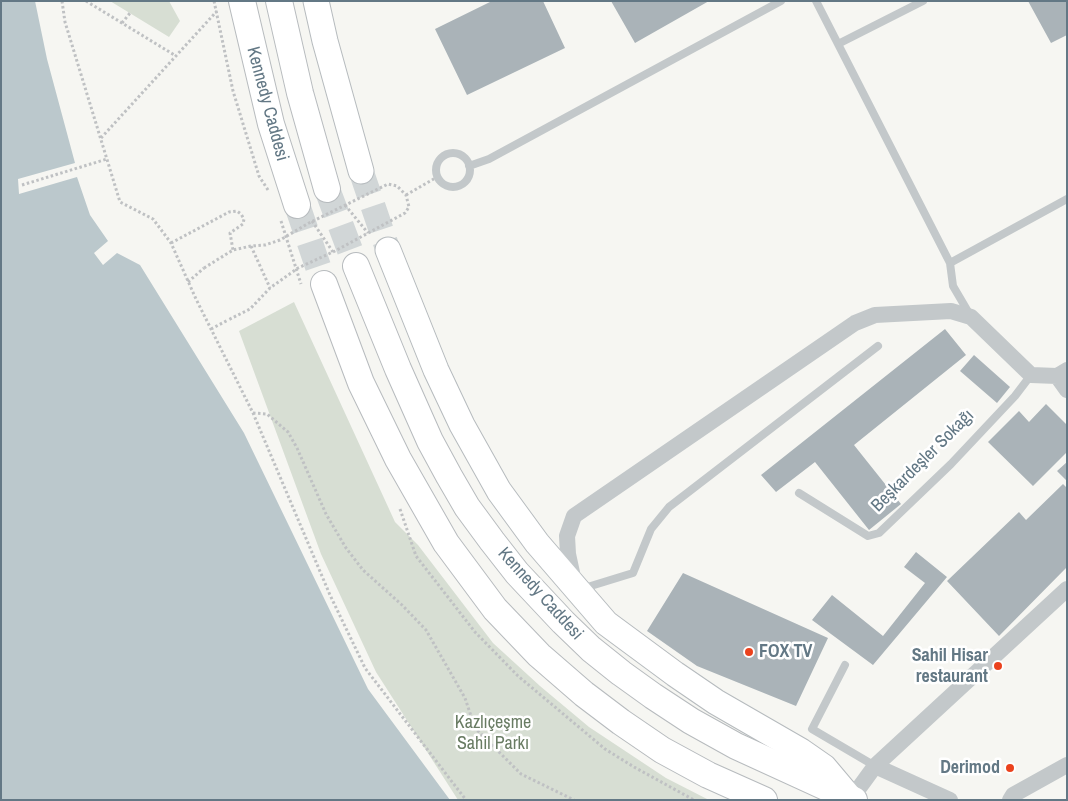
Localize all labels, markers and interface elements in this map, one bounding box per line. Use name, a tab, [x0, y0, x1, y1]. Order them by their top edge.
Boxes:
street label: Kennedy Caddesi	[241, 45, 293, 163]
street label: Beşkardeşler Sokağı	[867, 405, 979, 517]
street label: Kennedy Caddesi	[493, 543, 587, 645]
place label: FOX TV	[759, 641, 812, 663]
place label: Sahil Hisar restaurant	[912, 645, 988, 688]
marker: FOX TV	[743, 646, 755, 658]
marker: Sahil Hisar restaurant	[992, 660, 1004, 672]
park label: Kazlıçeşme Sahil Parkı	[455, 712, 531, 754]
place label: Derimod	[940, 757, 1000, 779]
marker: Derimod	[1004, 762, 1016, 774]

